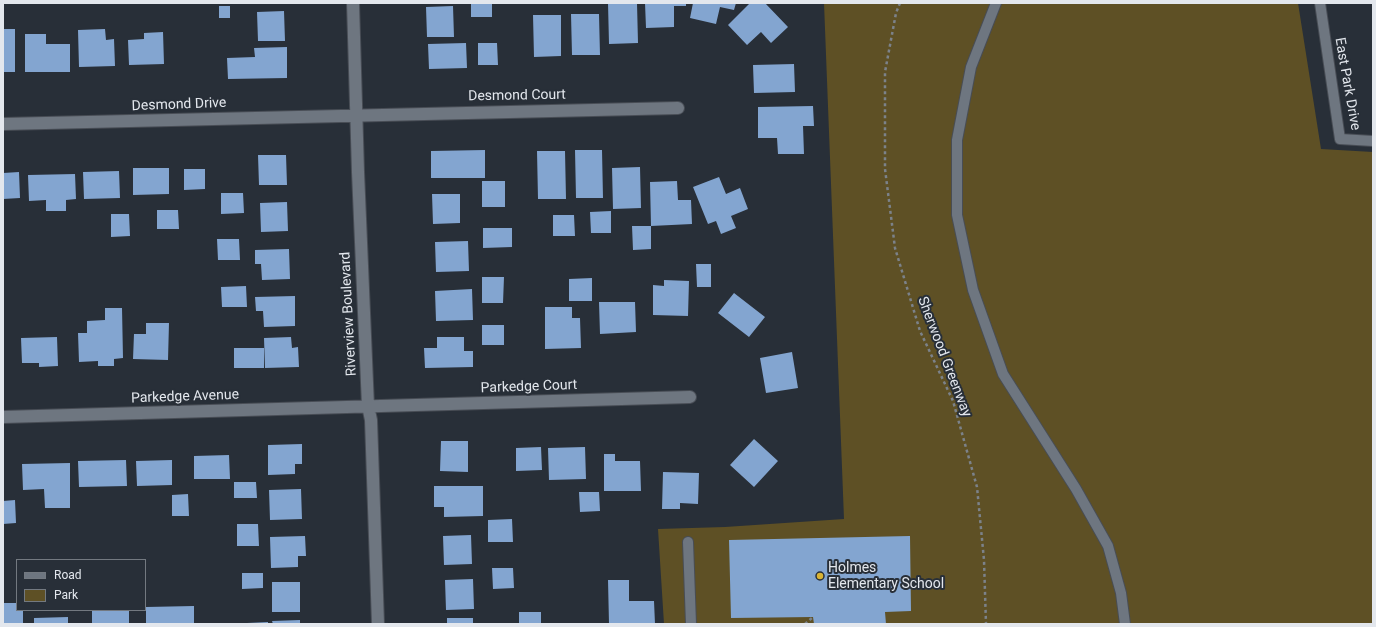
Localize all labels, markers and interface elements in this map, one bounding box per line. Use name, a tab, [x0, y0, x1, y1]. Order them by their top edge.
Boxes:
street label: East Park Drive	[1331, 36, 1363, 132]
street label: Desmond Court	[468, 87, 566, 105]
street label: Desmond Drive	[131, 95, 227, 115]
street label: Riverview Boulevard	[337, 251, 361, 377]
street label: Sherwood Greenway	[913, 294, 975, 420]
street label: Parkedge Court	[480, 377, 578, 397]
street label: Parkedge Avenue	[131, 387, 239, 407]
legend	[16, 559, 146, 611]
place label: Holmes Elementary School	[828, 560, 944, 592]
text: Road	[54, 568, 82, 582]
marker: Holmes Elementary School	[815, 571, 825, 581]
text: Park	[54, 588, 78, 602]

